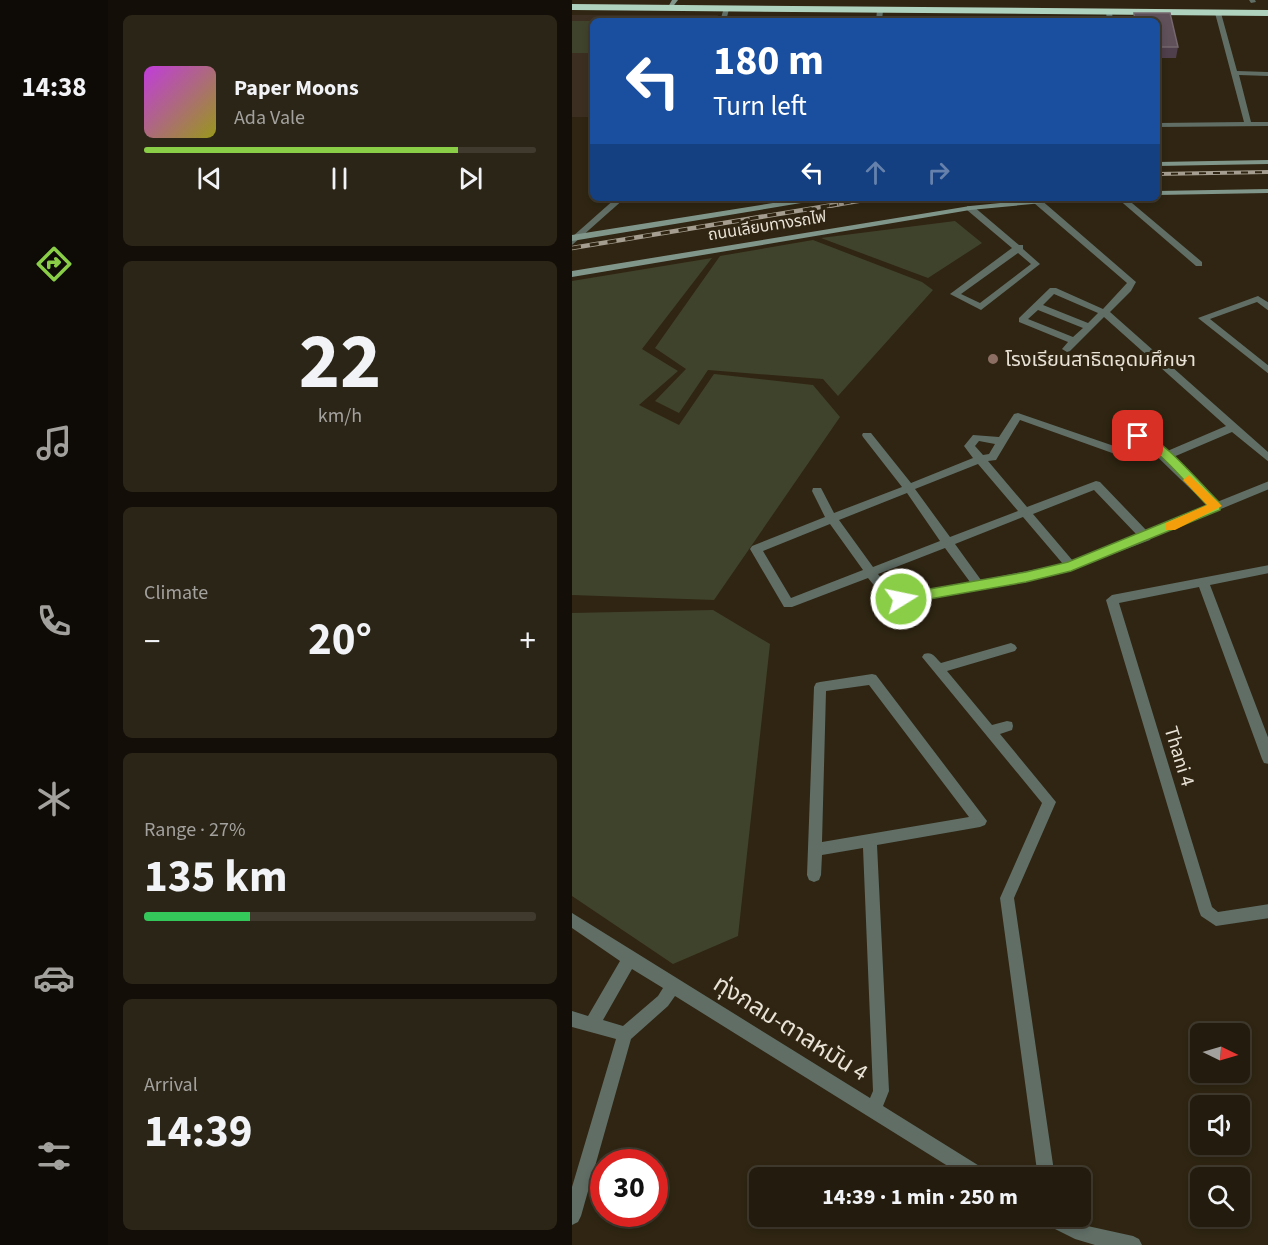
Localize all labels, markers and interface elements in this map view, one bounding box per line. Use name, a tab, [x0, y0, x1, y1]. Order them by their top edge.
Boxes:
text: 180 m	[713, 31, 824, 91]
icon: left	[614, 42, 692, 120]
text: 14:38	[21, 68, 87, 107]
text: Paper Moons	[234, 72, 359, 104]
text: Turn left	[713, 87, 807, 126]
text: Ada Vale	[234, 104, 305, 132]
icon: left	[796, 156, 829, 189]
icon: ahead	[859, 156, 892, 189]
icon: right	[922, 156, 955, 189]
icon: previous	[193, 162, 226, 195]
icon: pause	[323, 162, 356, 195]
icon: next	[454, 162, 487, 195]
street label: ถนนเลียบทางรถไฟ	[706, 206, 828, 246]
icon: directions	[33, 243, 75, 285]
text: 22	[299, 307, 381, 418]
place label: โรงเรียนสาธิตอุดมศึกษา	[1005, 346, 1196, 374]
marker: โรงเรียนสาธิตอุดมศึกษา	[986, 352, 1000, 366]
text: km/h	[318, 402, 362, 430]
pin	[1112, 410, 1163, 461]
icon: arrive	[1121, 419, 1154, 452]
icon: music	[33, 422, 75, 464]
position arrow	[869, 567, 933, 631]
text: Climate	[144, 579, 208, 607]
icon: phone	[33, 600, 75, 642]
text: 20°	[308, 608, 372, 672]
text: −	[144, 618, 160, 665]
text: +	[520, 618, 536, 665]
street label: Thani 4	[1157, 723, 1201, 790]
icon: climate	[33, 778, 75, 820]
text: Range · 27%	[144, 816, 245, 844]
text: 135 km	[144, 845, 288, 909]
icon: car	[33, 957, 75, 999]
street label: ทุ่งกลม-ตาลหมัน 4	[706, 967, 875, 1090]
north arrow	[1190, 1023, 1250, 1083]
map controls	[1190, 1023, 1250, 1227]
text: Arrival	[144, 1071, 198, 1099]
button: sound	[1190, 1095, 1250, 1155]
text: 14:39	[144, 1100, 253, 1164]
icon: filters	[33, 1135, 75, 1177]
speed limit sign: 30	[590, 1149, 668, 1227]
button: search	[1190, 1167, 1250, 1227]
text: 14:39 · 1 min · 250 m	[822, 1181, 1018, 1213]

